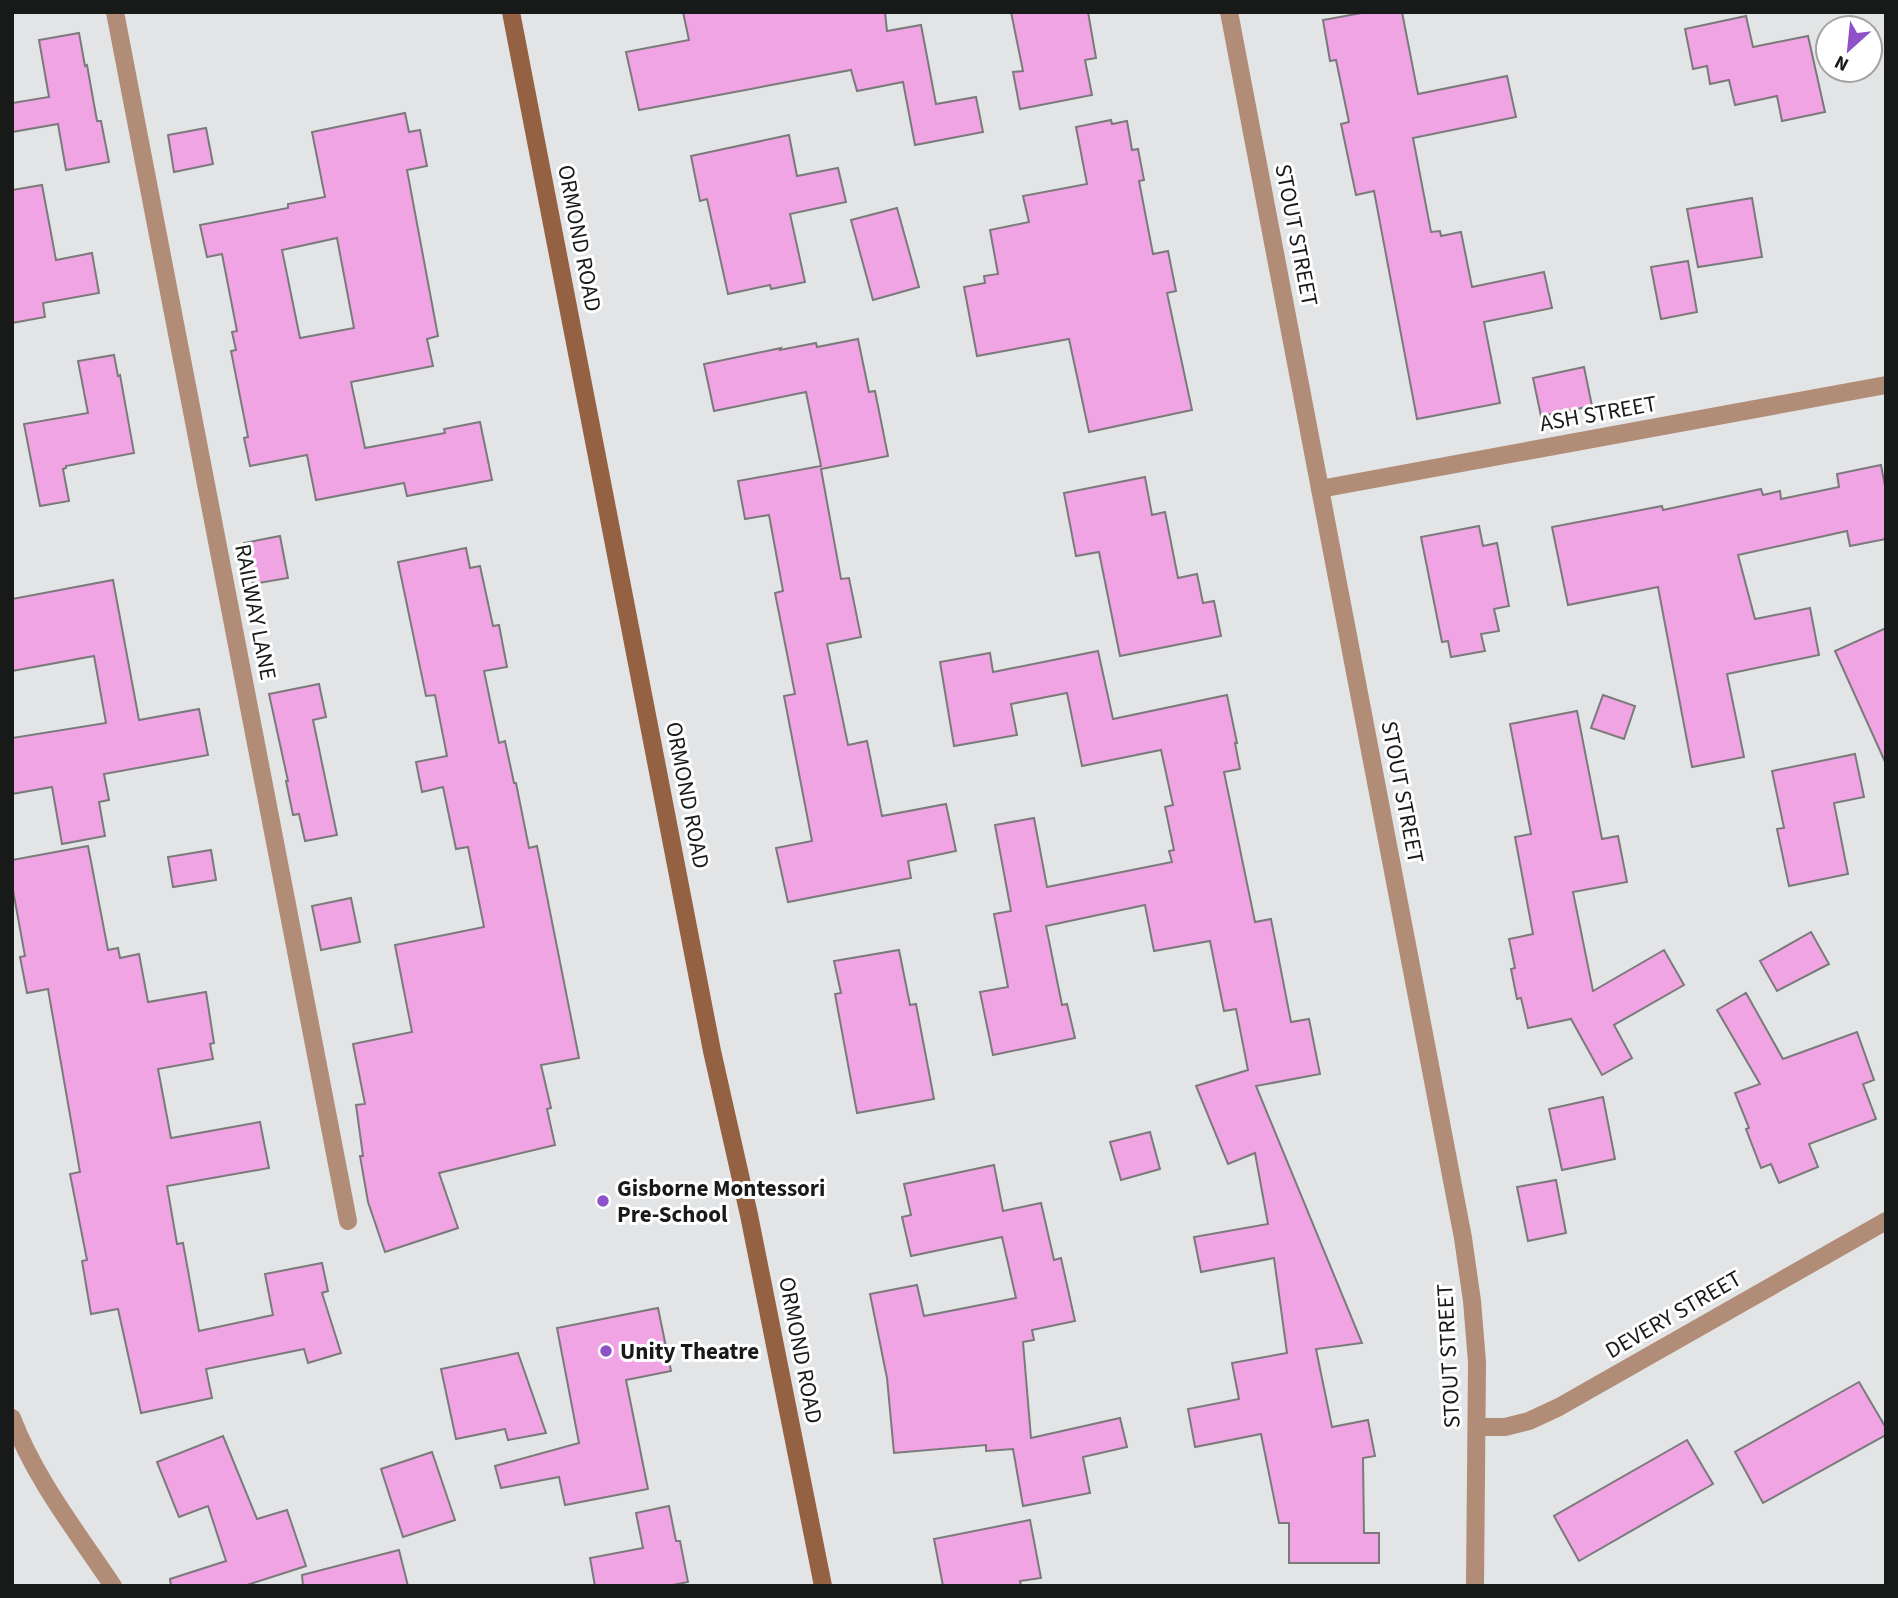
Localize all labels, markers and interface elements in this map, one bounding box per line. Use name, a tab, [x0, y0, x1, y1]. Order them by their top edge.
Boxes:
north arrow	[1814, 14, 1884, 84]
text: N	[1830, 48, 1854, 78]
street label: STOUT STREET	[1267, 161, 1326, 309]
street label: ORMOND ROAD	[549, 162, 610, 314]
street label: ASH STREET	[1537, 387, 1659, 440]
street label: RAILWAY LANE	[226, 541, 285, 683]
street label: STOUT STREET	[1373, 718, 1432, 866]
street label: ORMOND ROAD	[657, 719, 718, 871]
place label: Gisborne Montessori Pre-School	[617, 1172, 825, 1231]
marker: Gisborne Montessori Pre-School	[595, 1193, 611, 1209]
street label: DEVERY STREET	[1599, 1262, 1748, 1367]
street label: ORMOND ROAD	[770, 1274, 831, 1426]
street label: STOUT STREET	[1428, 1283, 1469, 1429]
place label: Unity Theatre	[620, 1335, 759, 1368]
marker: Unity Theatre	[598, 1343, 614, 1359]

